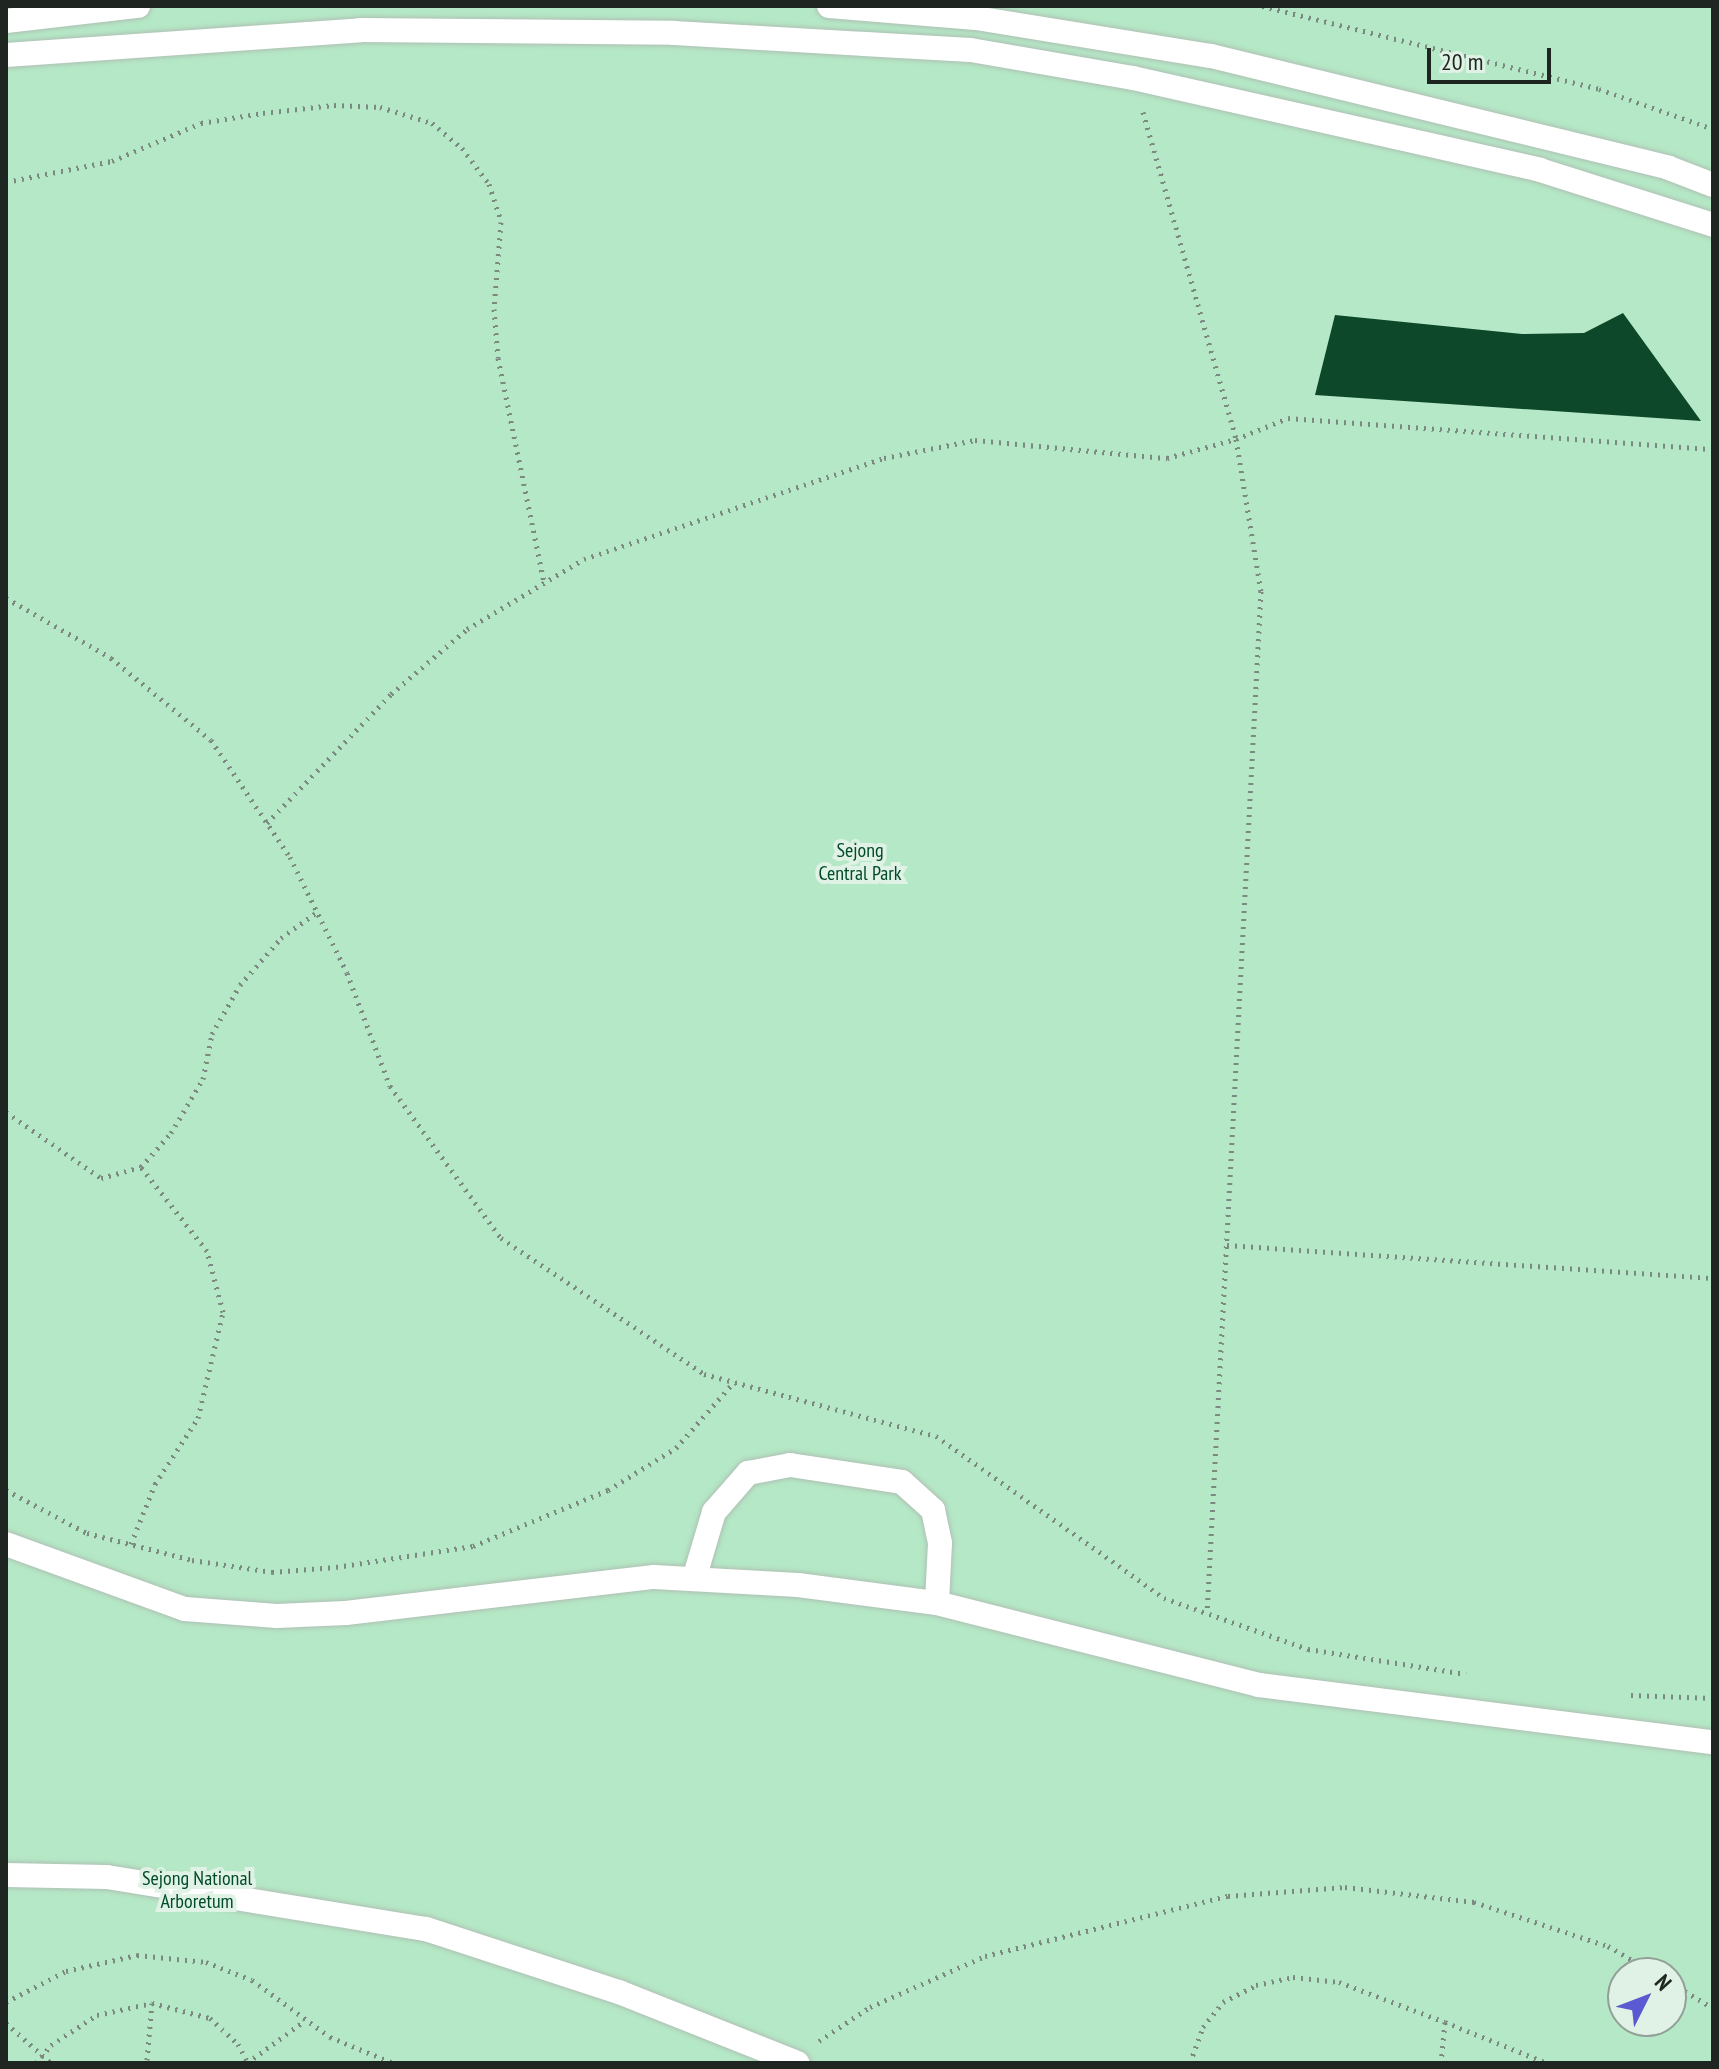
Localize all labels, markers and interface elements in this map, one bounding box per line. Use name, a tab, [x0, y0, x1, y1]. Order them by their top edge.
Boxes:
scale bar	[1431, 32, 1555, 82]
text: 20 m	[1441, 46, 1483, 77]
park label: Sejong Central Park	[818, 839, 902, 886]
park label: Sejong National Arboretum	[142, 1866, 252, 1913]
north arrow	[1607, 1957, 1687, 2037]
text: N	[1649, 1968, 1678, 1996]

